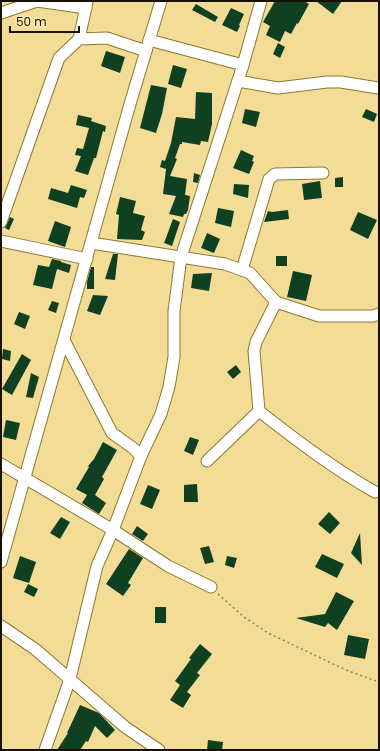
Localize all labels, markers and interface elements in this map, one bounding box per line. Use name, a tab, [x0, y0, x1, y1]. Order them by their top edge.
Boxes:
scale bar	[10, 8, 79, 34]
text: 50 m	[16, 13, 47, 30]

